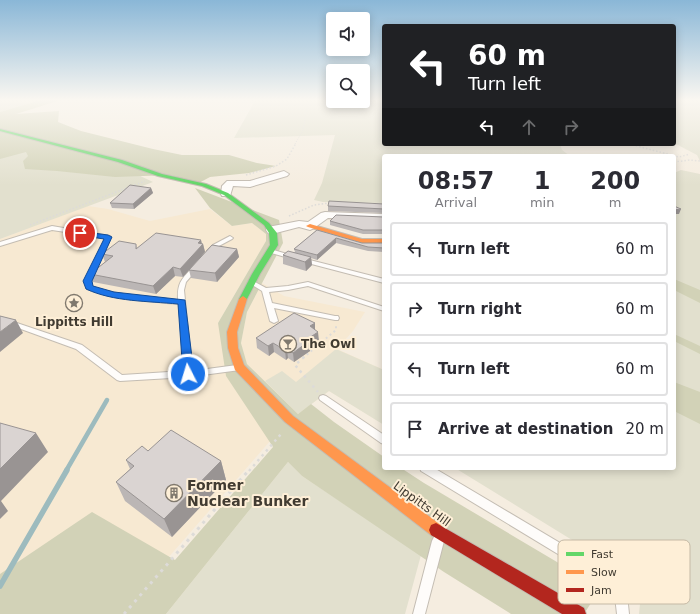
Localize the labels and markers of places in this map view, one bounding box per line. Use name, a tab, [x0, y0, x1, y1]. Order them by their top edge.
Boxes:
pin	[63, 216, 97, 250]
place icon: Lippitts Hill	[64, 293, 84, 313]
place label: Lippitts Hill	[35, 315, 113, 329]
bar icon: The Owl	[278, 334, 298, 354]
place label: The Owl	[301, 337, 355, 351]
place label: Former Nuclear Bunker	[187, 477, 309, 509]
building icon: Former Nuclear Bunker	[164, 483, 184, 503]

